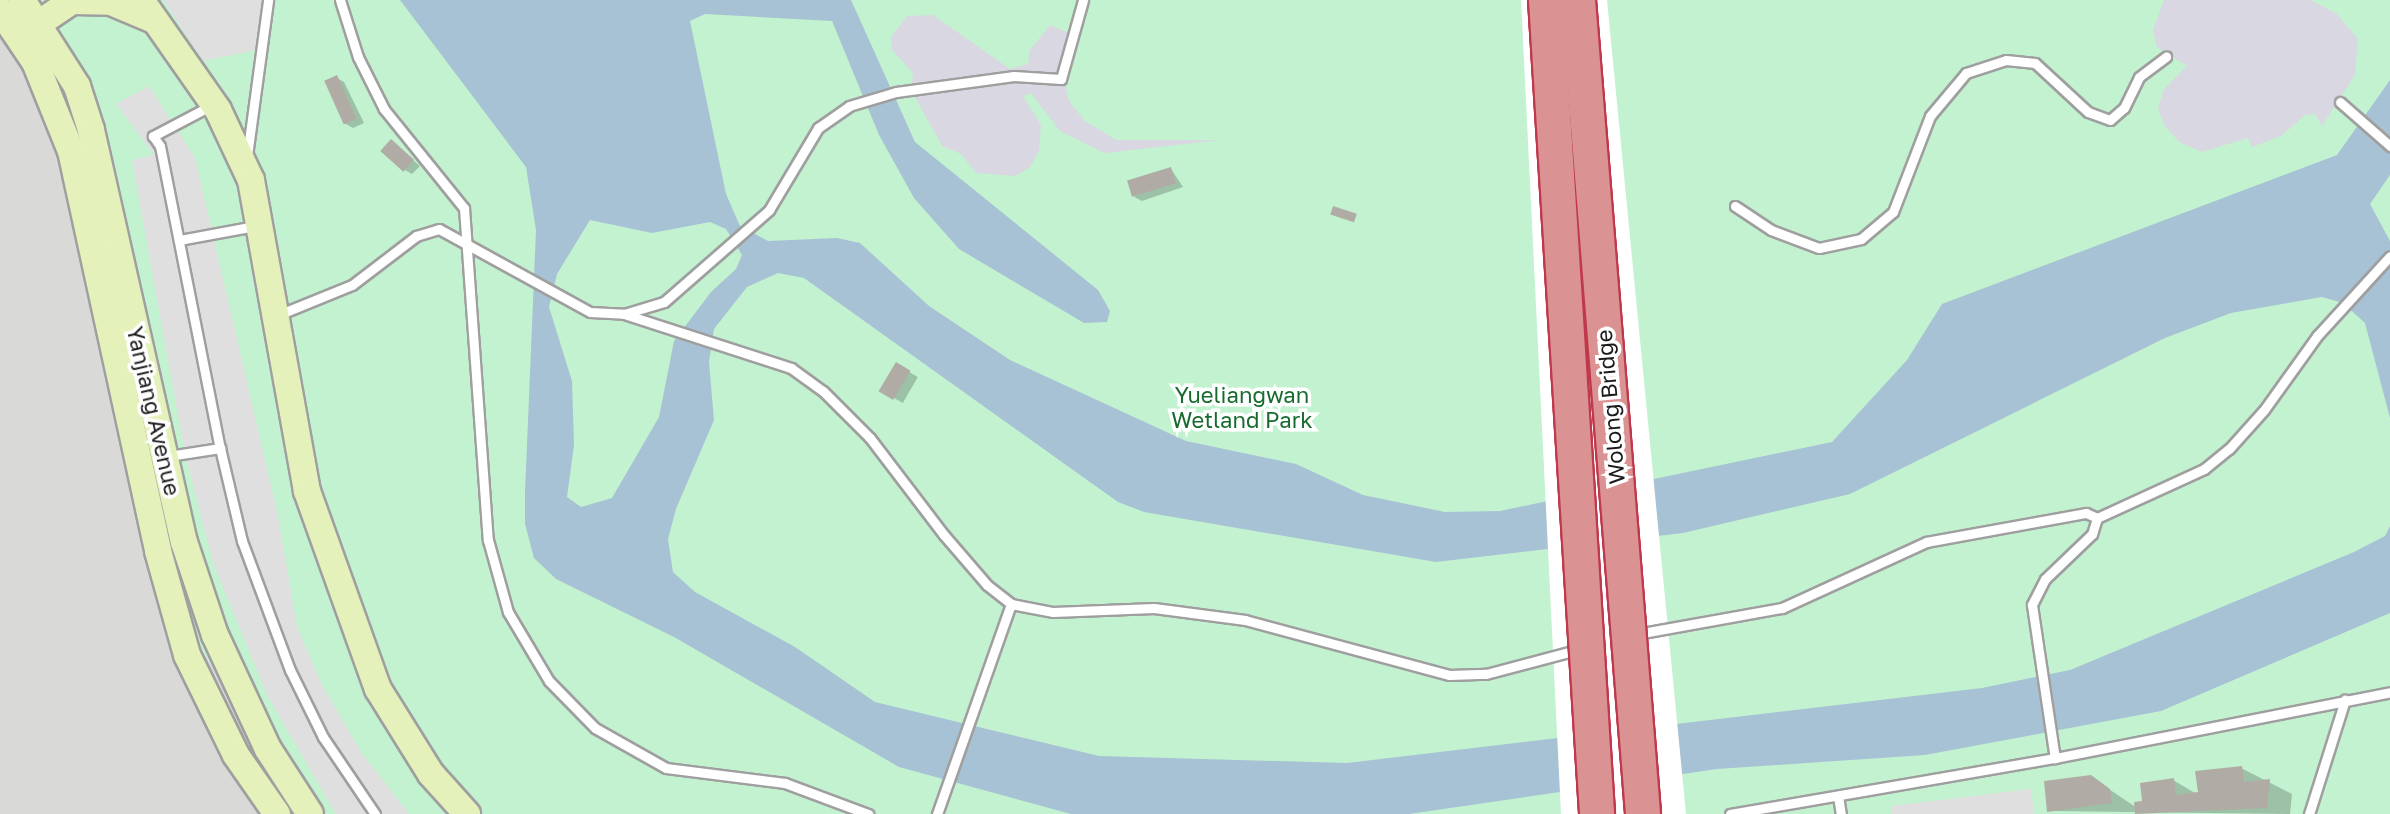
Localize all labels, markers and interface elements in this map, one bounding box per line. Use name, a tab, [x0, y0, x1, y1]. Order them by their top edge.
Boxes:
street label: Yanjiang Avenue	[122, 324, 186, 498]
street label: Wolong Bridge	[1590, 329, 1630, 485]
park label: Yueliangwan Wetland Park	[1171, 381, 1313, 432]

